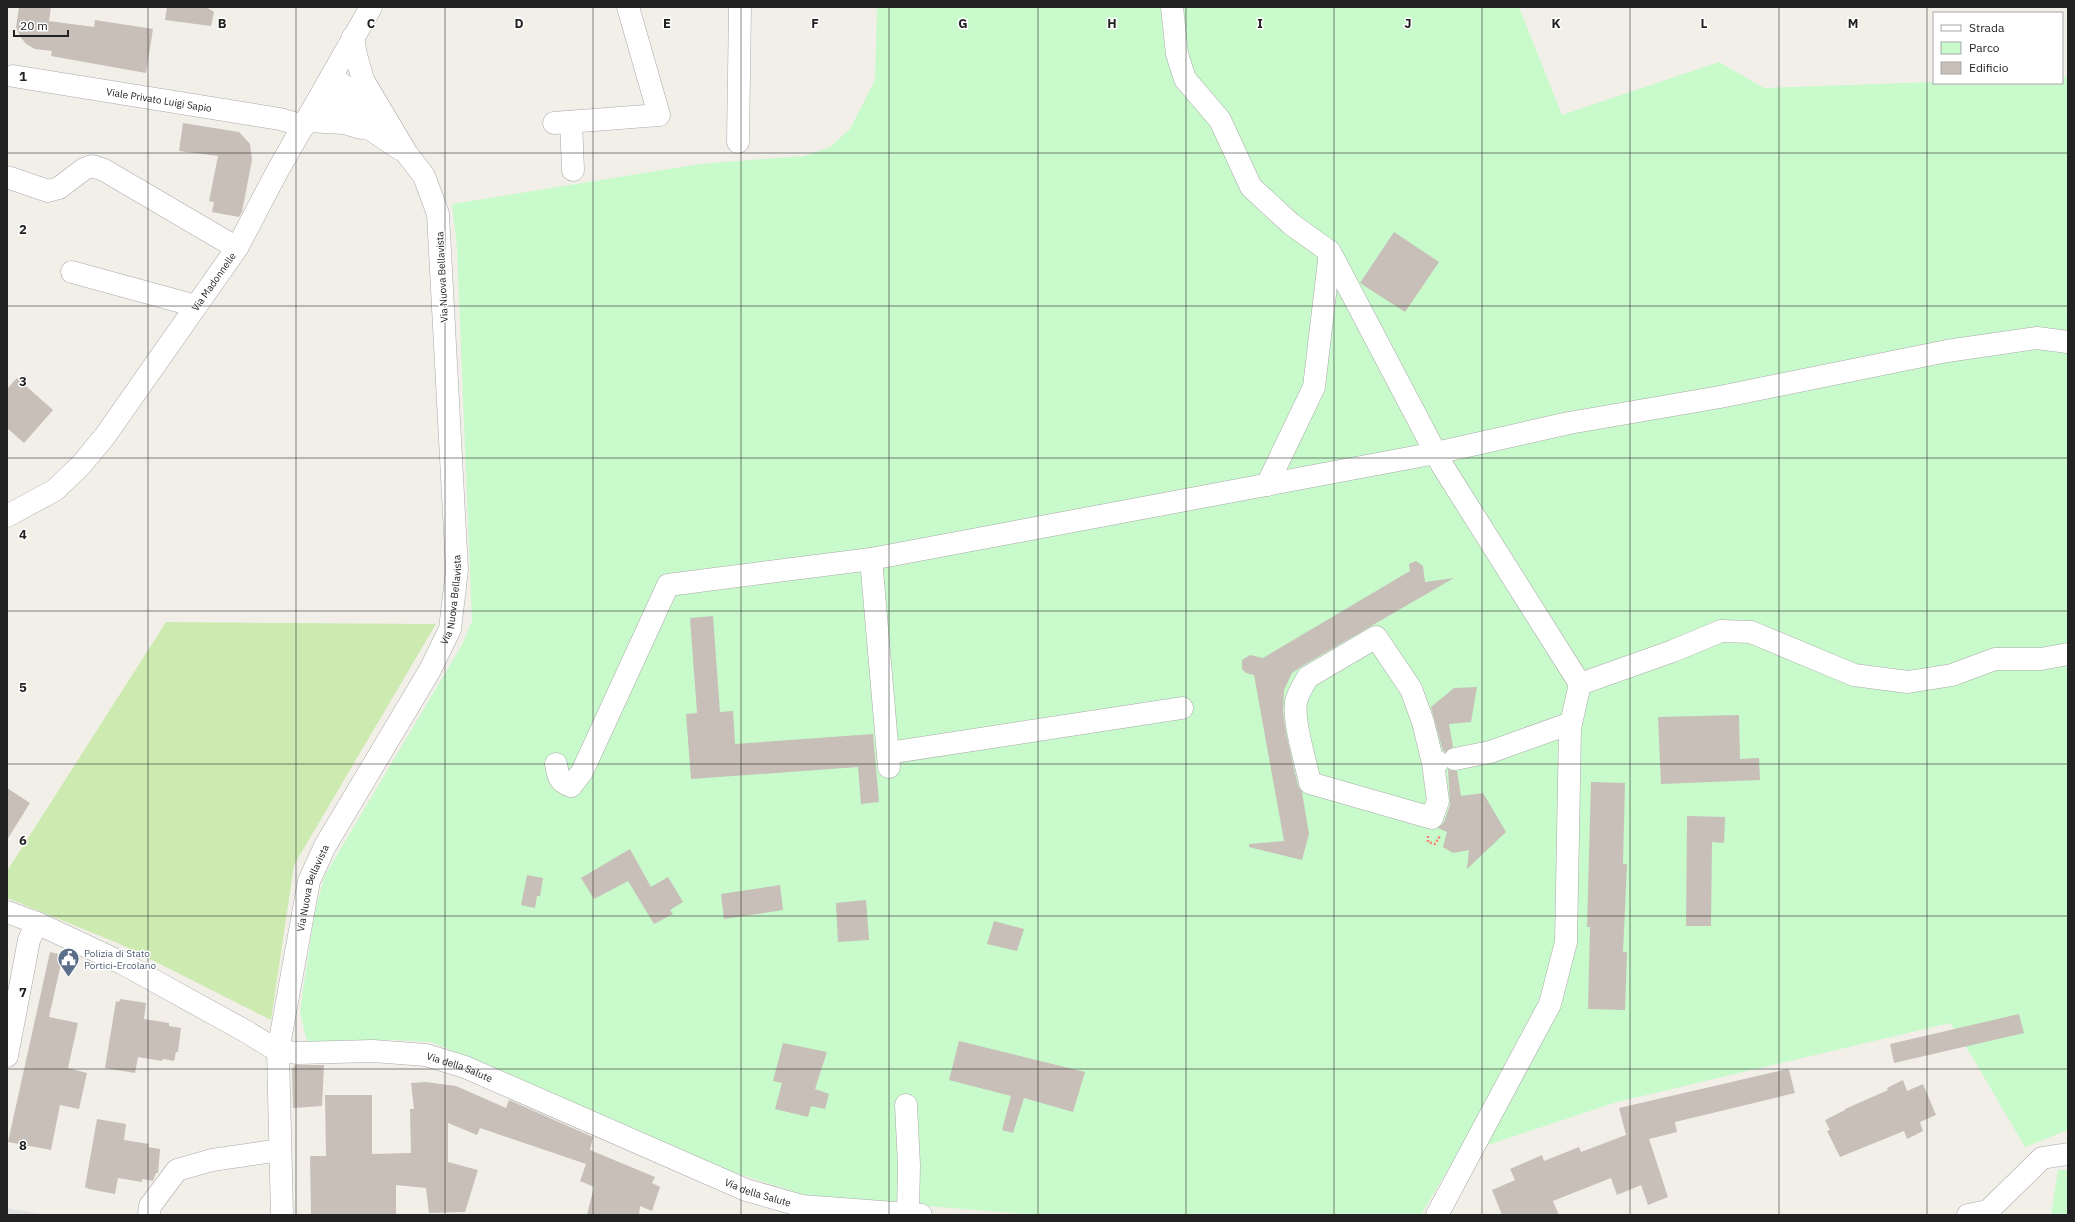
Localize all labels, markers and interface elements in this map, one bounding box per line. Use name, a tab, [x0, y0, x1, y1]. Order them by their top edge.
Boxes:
scale bar	[14, 12, 68, 38]
legend	[1933, 12, 2063, 84]
text: B	[218, 15, 227, 32]
text: C	[367, 15, 376, 32]
text: D	[514, 15, 524, 32]
text: E	[663, 15, 671, 32]
text: F	[811, 15, 819, 32]
text: G	[958, 15, 968, 32]
text: H	[1107, 15, 1117, 32]
text: I	[1257, 15, 1263, 32]
text: J	[1404, 15, 1412, 32]
text: K	[1551, 15, 1561, 32]
text: L	[1701, 15, 1708, 32]
text: M	[1848, 15, 1858, 32]
text: 20 m	[20, 18, 48, 33]
text: Strada	[1969, 20, 2005, 35]
text: Parco	[1969, 40, 2000, 55]
text: Edificio	[1969, 60, 2009, 75]
text: 1	[19, 68, 27, 85]
street label: Viale Privato Luigi Sapio	[105, 85, 213, 114]
text: 2	[19, 221, 27, 238]
street label: Via Nuova Bellavista	[433, 231, 451, 323]
street label: Via Madonnelle	[188, 249, 239, 314]
text: 3	[19, 373, 27, 390]
text: 4	[19, 526, 27, 543]
street label: Via Nuova Bellavista	[437, 554, 464, 647]
text: 5	[19, 679, 27, 696]
text: 6	[19, 832, 27, 849]
street label: Via Nuova Bellavista	[293, 842, 332, 933]
public building icon: Polizia di Stato Portici-Ercolano	[55, 946, 81, 979]
place label: Polizia di Stato Portici-Ercolano	[84, 947, 156, 972]
text: 7	[19, 984, 27, 1001]
street label: Via della Salute	[425, 1049, 495, 1085]
text: 8	[19, 1137, 27, 1154]
street label: Via della Salute	[723, 1175, 793, 1209]

